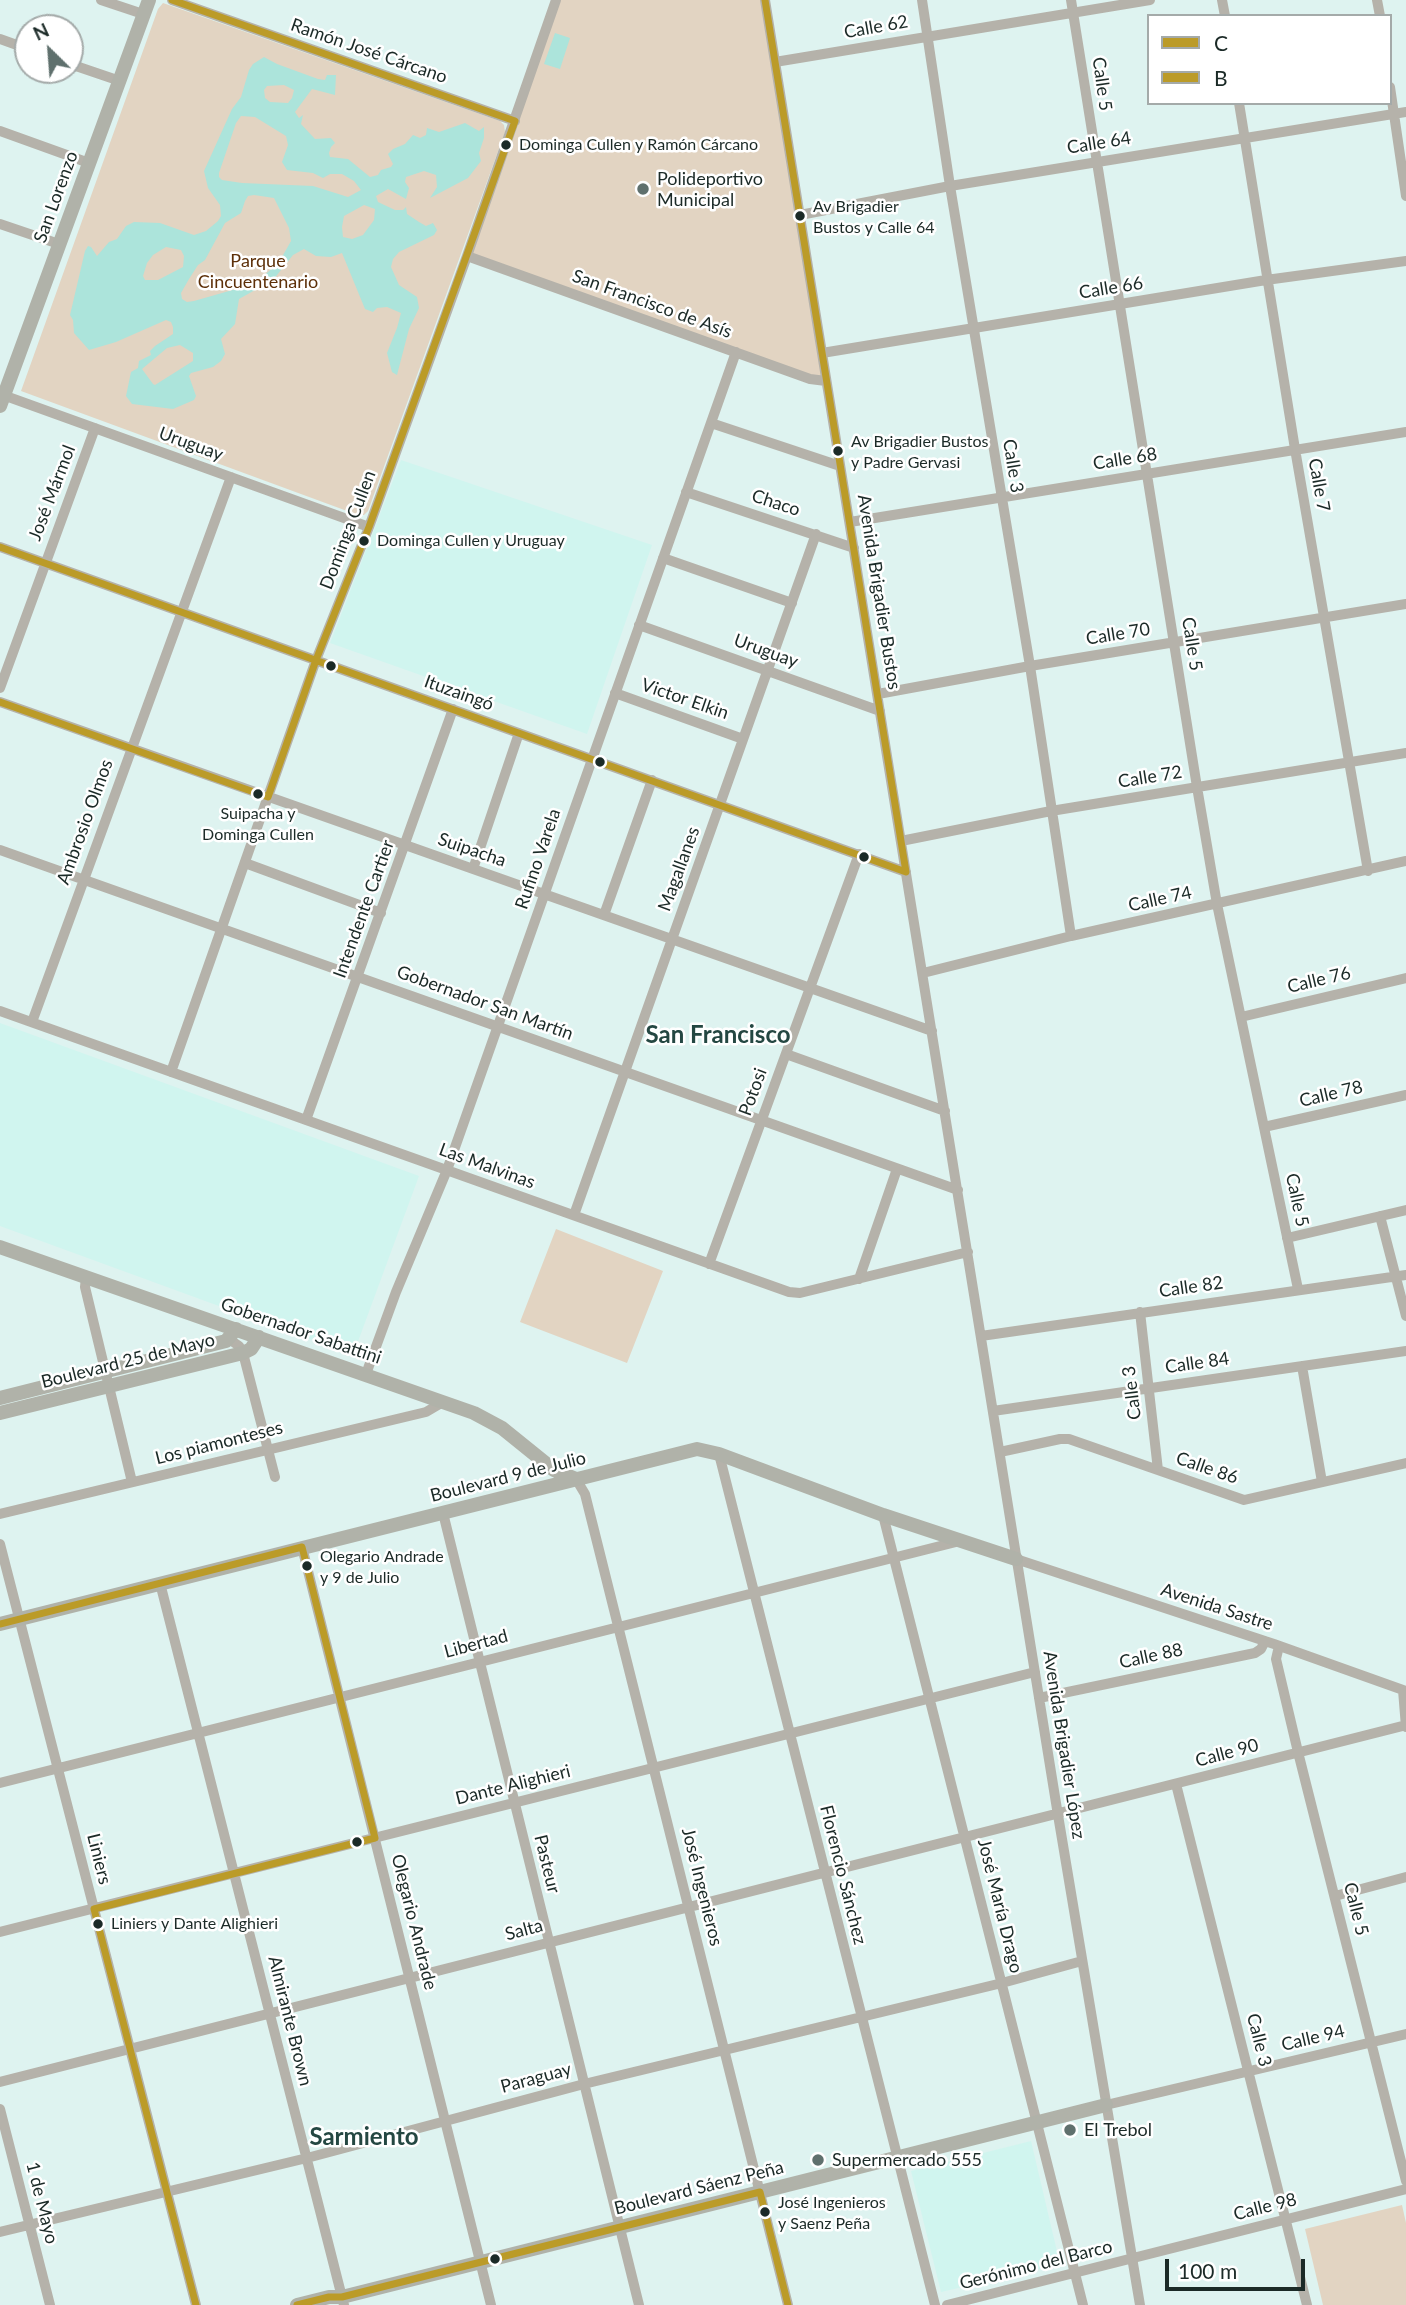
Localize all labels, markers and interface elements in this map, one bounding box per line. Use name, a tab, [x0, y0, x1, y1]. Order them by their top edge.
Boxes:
street label: Calle 62	[842, 11, 910, 43]
north arrow	[14, 14, 84, 84]
street label: Ramón José Cárcano	[288, 14, 450, 88]
legend	[1147, 14, 1392, 105]
text: N	[29, 18, 52, 45]
text: C	[1214, 30, 1228, 55]
street label: Calle 5	[1088, 56, 1116, 112]
text: B	[1214, 65, 1228, 90]
street label: Calle 64	[1065, 127, 1133, 159]
place label: Dominga Cullen y Ramón Cárcano	[519, 135, 758, 155]
marker: Dominga Cullen y Ramón Cárcano	[499, 138, 513, 152]
street label: San Lorenzo	[29, 148, 83, 246]
place label: Polideportivo Municipal	[657, 168, 763, 210]
marker: Polideportivo Municipal	[635, 181, 651, 197]
place label: Av Brigadier Bustos y Calle 64	[813, 197, 934, 235]
marker: Av Brigadier Bustos y Calle 64	[793, 209, 807, 223]
park label: Parque Cincuentenario	[198, 250, 318, 292]
street label: San Francisco de Asís	[569, 265, 735, 343]
street label: Calle 66	[1077, 272, 1145, 304]
street label: Uruguay	[156, 422, 226, 466]
place label: Av Brigadier Bustos y Padre Gervasi	[851, 432, 989, 470]
street label: Calle 3	[998, 438, 1028, 494]
street label: José Mármol	[24, 442, 80, 544]
street label: Calle 68	[1091, 443, 1159, 475]
marker: Av Brigadier Bustos y Padre Gervasi	[831, 444, 845, 458]
street label: Calle 7	[1304, 457, 1334, 513]
street label: Dominga Cullen	[315, 467, 381, 593]
street label: Chaco	[749, 485, 803, 521]
street label: Avenida Brigadier Bustos	[853, 493, 905, 691]
place label: Dominga Cullen y Uruguay	[377, 531, 565, 551]
marker: Dominga Cullen y Uruguay	[357, 534, 371, 548]
street label: Calle 5	[1177, 616, 1207, 672]
street label: Calle 70	[1084, 618, 1152, 650]
street label: Uruguay	[731, 629, 801, 673]
unlabelled marker	[324, 659, 338, 673]
street label: Ituzaingó	[421, 671, 497, 715]
street label: Victor Elkin	[638, 674, 732, 724]
unlabelled marker	[593, 755, 607, 769]
street label: Ambrosio Olmos	[52, 756, 118, 888]
street label: Calle 72	[1116, 761, 1184, 793]
marker: Suipacha y Dominga Cullen	[251, 787, 265, 801]
place label: Suipacha y Dominga Cullen	[202, 804, 314, 842]
street label: Rufino Varela	[511, 806, 565, 912]
street label: Magallanes	[654, 824, 704, 914]
street label: Suipacha	[435, 828, 509, 872]
street label: Intendente Cartier	[329, 837, 399, 981]
unlabelled marker	[857, 850, 871, 864]
street label: Calle 74	[1126, 882, 1194, 916]
street label: Gobernador San Martín	[394, 961, 576, 1045]
street label: Calle 76	[1285, 962, 1353, 998]
district label: San Francisco	[645, 1021, 791, 1049]
street label: Potosi	[734, 1065, 772, 1119]
street label: Calle 78	[1297, 1076, 1365, 1112]
street label: Las Malvinas	[436, 1139, 538, 1193]
street label: Calle 5	[1281, 1171, 1313, 1229]
street label: Calle 82	[1158, 1272, 1224, 1302]
street label: Gobernador Sabattini	[218, 1293, 384, 1369]
street label: Boulevard 25 de Mayo	[39, 1329, 217, 1393]
street label: Calle 84	[1164, 1348, 1230, 1378]
street label: Calle 3	[1118, 1365, 1146, 1421]
street label: Los piamonteses	[153, 1417, 285, 1469]
street label: Boulevard 9 de Julio	[428, 1447, 588, 1507]
street label: Calle 86	[1173, 1447, 1241, 1489]
place label: Olegario Andrade y 9 de Julio	[320, 1547, 444, 1585]
marker: Olegario Andrade y 9 de Julio	[300, 1559, 314, 1573]
street label: Avenida Sastre	[1158, 1579, 1276, 1635]
street label: Libertad	[442, 1625, 510, 1663]
street label: Calle 88	[1117, 1639, 1185, 1673]
street label: Avenida Brigadier López	[1038, 1649, 1090, 1841]
street label: Calle 90	[1193, 1734, 1261, 1772]
street label: Dante Alighieri	[453, 1760, 573, 1810]
street label: Florencio Sánchez	[815, 1803, 871, 1947]
street label: José Ingenieros	[677, 1826, 727, 1948]
street label: Liniers	[82, 1831, 116, 1887]
street label: Pasteur	[529, 1832, 565, 1896]
unlabelled marker	[350, 1835, 364, 1849]
street label: José María Drago	[973, 1837, 1027, 1975]
street label: Olegario Andrade	[387, 1852, 441, 1992]
street label: Calle 5	[1339, 1880, 1373, 1938]
place label: Liniers y Dante Alighieri	[111, 1914, 278, 1934]
street label: Salta	[503, 1915, 545, 1945]
marker: Liniers y Dante Alighieri	[91, 1917, 105, 1931]
street label: Almirante Brown	[263, 1954, 317, 2088]
street label: Calle 3	[1242, 2011, 1276, 2069]
street label: Calle 94	[1279, 2020, 1347, 2056]
street label: Paraguay	[498, 2058, 574, 2098]
place label: El Trebol	[1084, 2119, 1152, 2141]
marker: El Trebol	[1062, 2122, 1078, 2138]
district label: Sarmiento	[309, 2123, 419, 2151]
place label: Supermercado 555	[832, 2149, 982, 2171]
marker: Supermercado 555	[810, 2152, 826, 2168]
street label: Boulevard Sáenz Peña	[612, 2156, 786, 2220]
street label: 1 de Mayo	[21, 2160, 63, 2246]
street label: Calle 98	[1231, 2189, 1299, 2225]
place label: José Ingenieros y Saenz Peña	[778, 2193, 886, 2231]
marker: José Ingenieros y Saenz Peña	[758, 2205, 772, 2219]
street label: Gerónimo del Barco	[957, 2236, 1115, 2294]
scale bar	[1168, 2246, 1308, 2290]
unlabelled marker	[488, 2252, 502, 2266]
text: 100 m	[1178, 2258, 1237, 2283]

